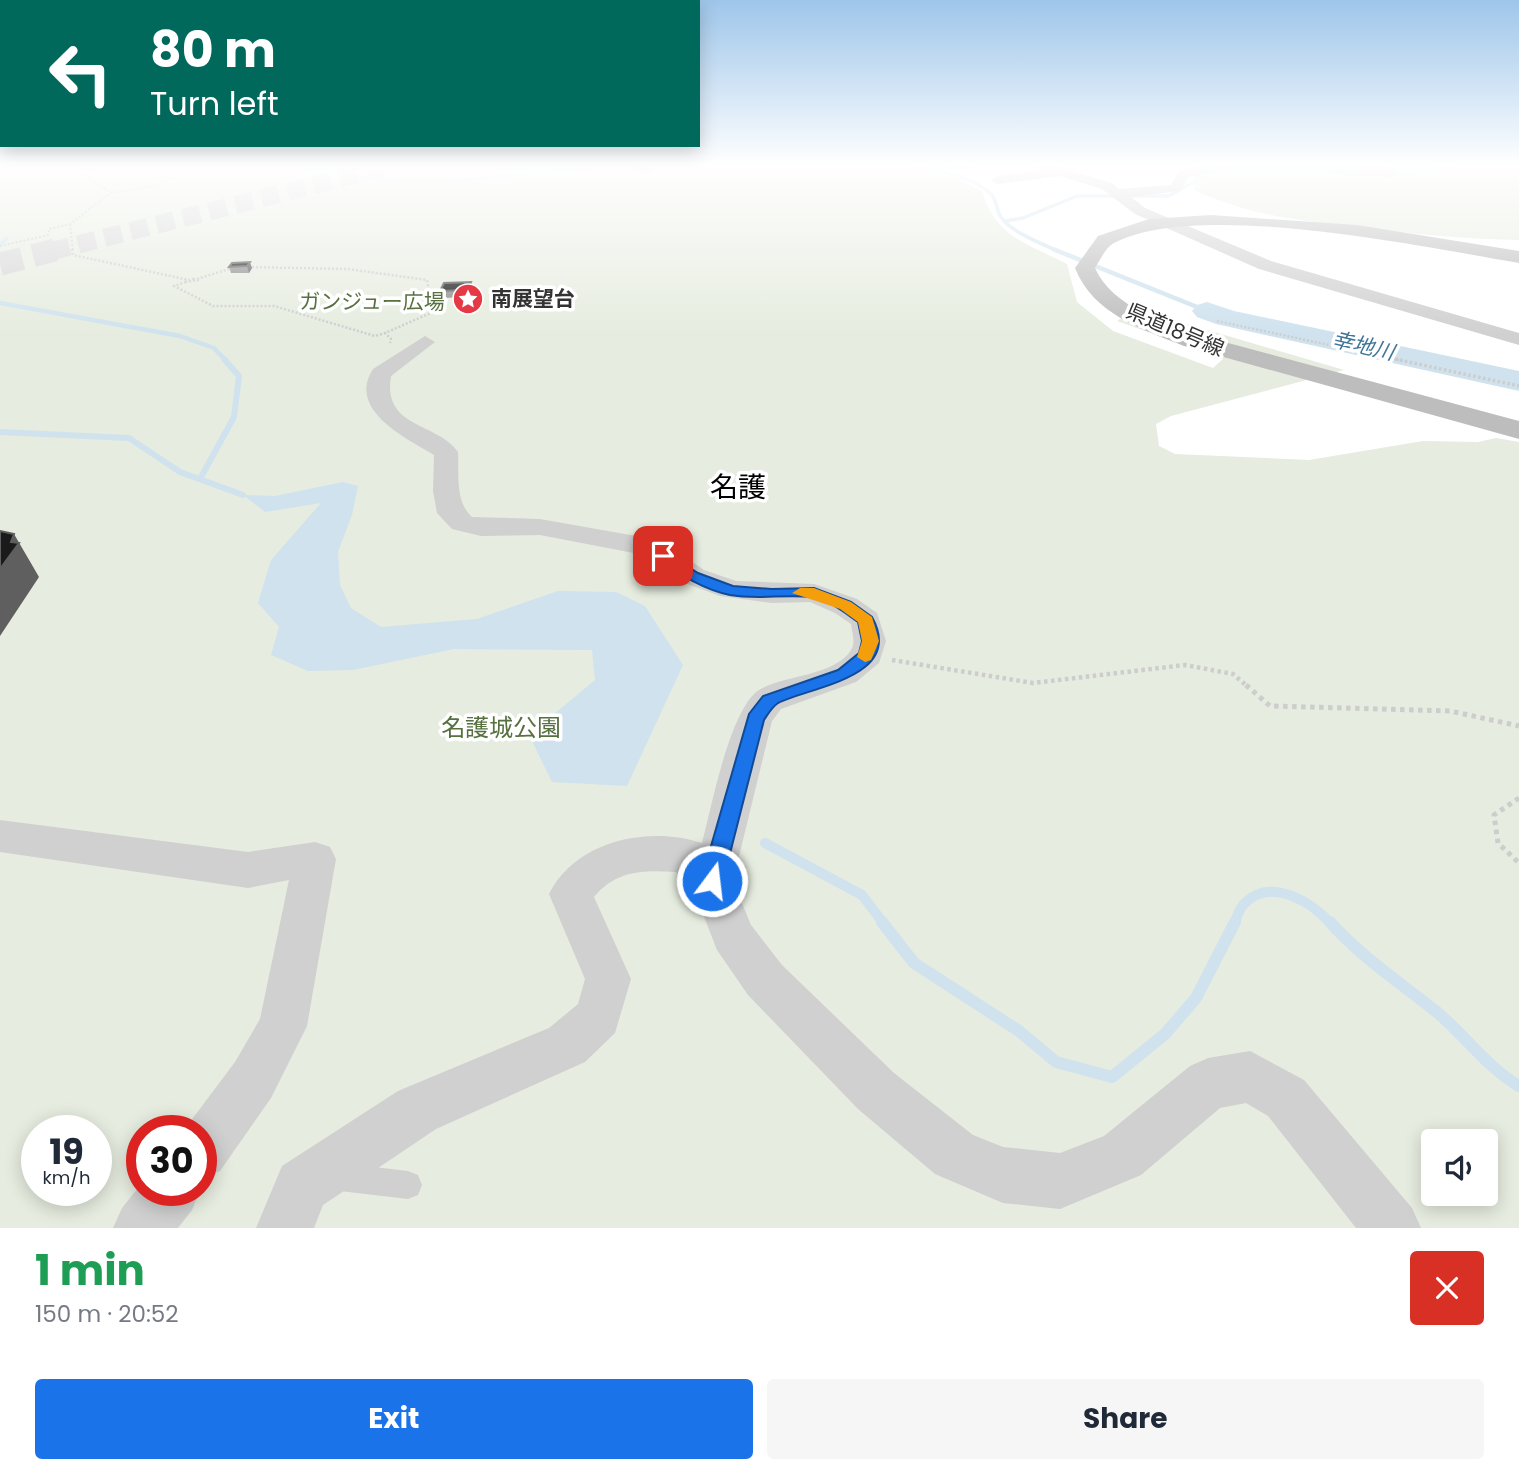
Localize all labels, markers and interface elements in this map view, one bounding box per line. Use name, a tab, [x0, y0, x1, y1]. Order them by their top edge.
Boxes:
text: 80 m	[150, 16, 276, 84]
icon: left	[35, 28, 126, 119]
text: Turn left	[150, 81, 279, 126]
place icon: 南展望台	[451, 282, 485, 316]
place label: 南展望台	[491, 284, 575, 313]
park label: ガンジュー広場	[299, 287, 445, 316]
street label: 県道18号線	[1122, 296, 1229, 363]
water label: 幸地川	[1329, 324, 1399, 367]
district label: 名護	[710, 468, 766, 507]
pin	[633, 526, 693, 586]
icon: arrive	[644, 537, 682, 575]
park label: 名護城公園	[441, 711, 561, 744]
position arrow	[675, 844, 749, 918]
speed limit sign: 30	[126, 1115, 217, 1206]
text: 19	[49, 1127, 84, 1176]
map controls	[1421, 1129, 1498, 1206]
button: sound	[1421, 1129, 1498, 1206]
text: km/h	[43, 1165, 90, 1190]
text: 1 min	[35, 1241, 145, 1300]
button: close	[1410, 1251, 1484, 1325]
text: 150 m · 20:52	[35, 1298, 178, 1330]
button: Exit	[35, 1379, 753, 1459]
button: Share	[767, 1379, 1484, 1459]

